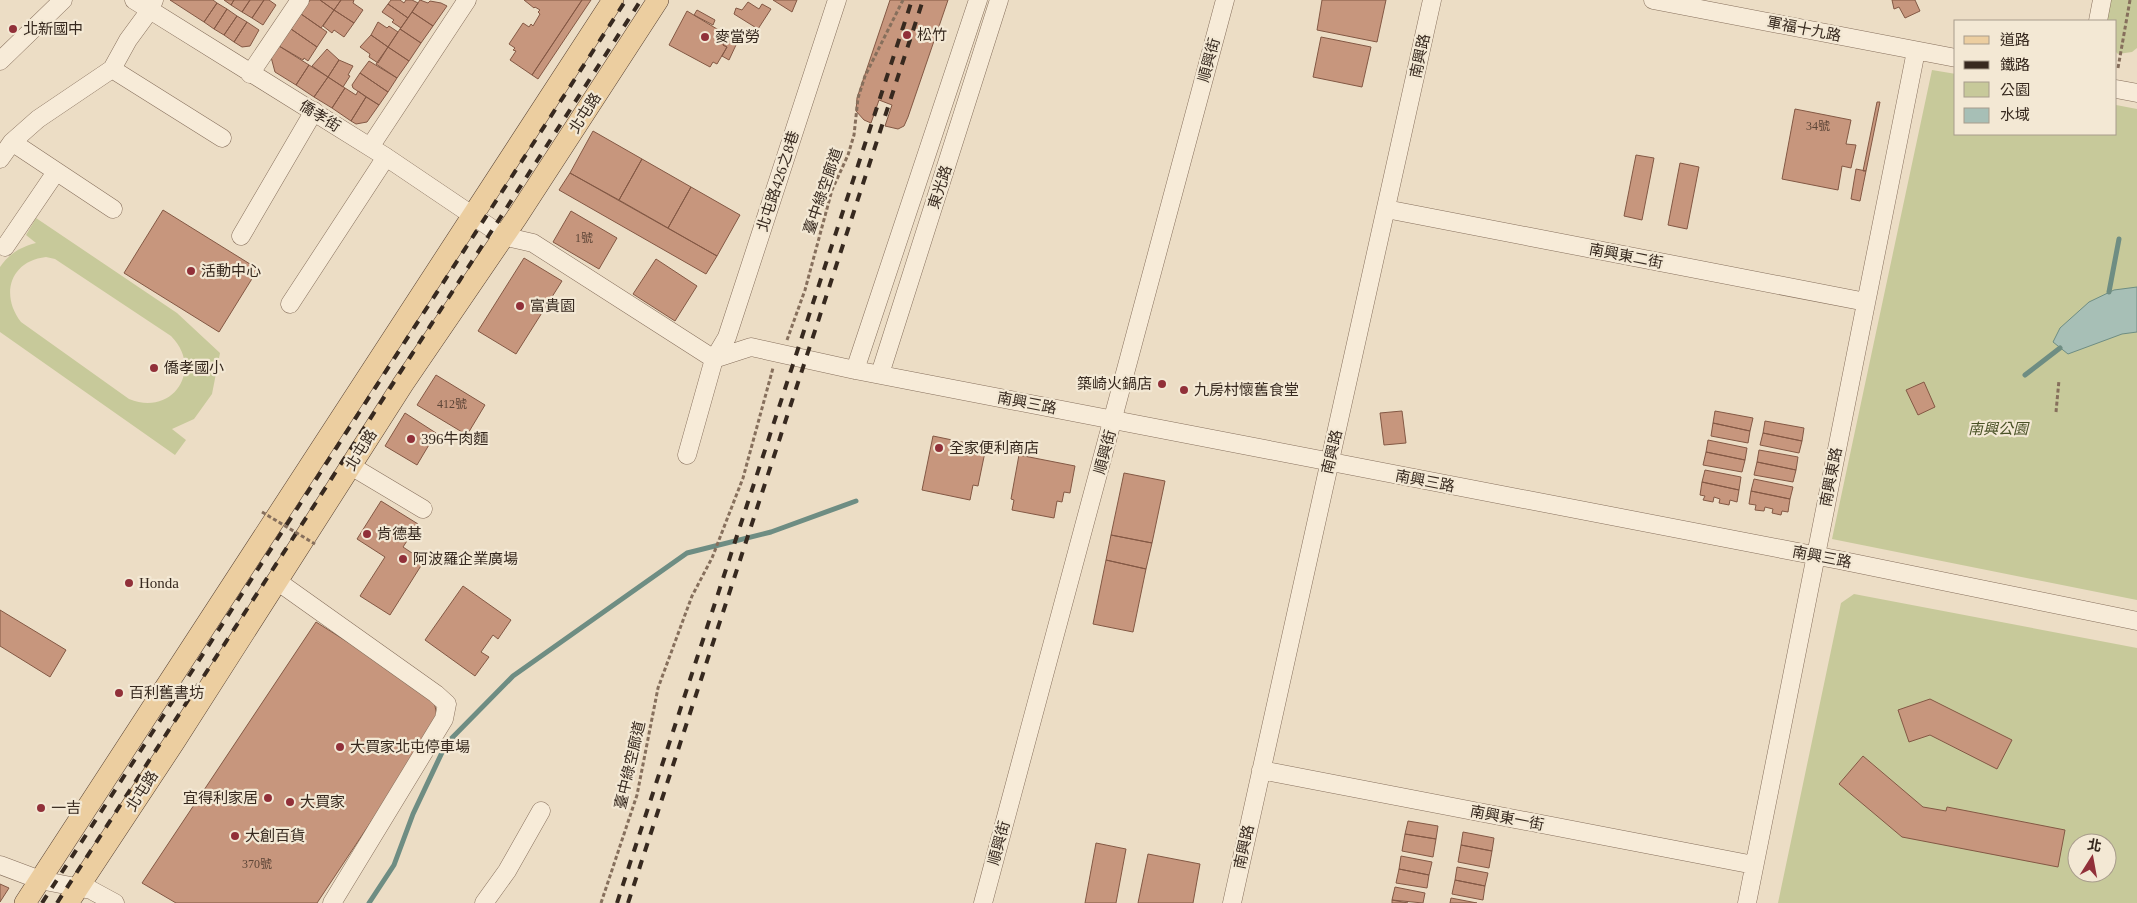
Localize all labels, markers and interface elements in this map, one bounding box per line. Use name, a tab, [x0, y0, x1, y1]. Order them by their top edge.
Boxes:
street label: 軍福十九路	[1766, 14, 1842, 44]
place label: 北新國中	[23, 20, 83, 37]
legend	[1954, 20, 2117, 135]
marker: 北新國中	[7, 23, 19, 35]
place label: 松竹	[917, 27, 947, 43]
place label: 麥當勞	[715, 29, 760, 45]
marker: 松竹	[901, 29, 913, 41]
marker: 麥當勞	[699, 31, 711, 43]
street label: 南興路	[1407, 32, 1433, 80]
text: 道路	[2000, 32, 2030, 48]
street label: 順興街	[1195, 36, 1223, 84]
text: 鐵路	[2000, 57, 2030, 73]
text: 公園	[2000, 82, 2030, 98]
street label: 北屯路	[565, 89, 604, 136]
street label: 僑孝街	[297, 97, 343, 135]
text: 水域	[2000, 107, 2030, 123]
house number: 34號	[1806, 119, 1830, 133]
street label: 北屯路426之8巷	[753, 128, 802, 233]
street label: 臺中綠空廊道	[801, 146, 845, 236]
street label: 東光路	[925, 163, 955, 211]
house number: 1號	[575, 231, 593, 245]
street label: 南興東二街	[1588, 241, 1664, 271]
place label: 活動中心	[201, 263, 261, 279]
marker: 活動中心	[185, 265, 197, 277]
place label: 富貴園	[530, 298, 575, 314]
marker: 富貴園	[514, 300, 526, 312]
place label: 僑孝國小	[164, 360, 224, 376]
marker: 僑孝國小	[148, 362, 160, 374]
place label: 築崎火鍋店	[1077, 376, 1152, 392]
marker: 築崎火鍋店	[1156, 378, 1168, 390]
place label: 九房村懷舊食堂	[1194, 381, 1299, 398]
marker: 九房村懷舊食堂	[1178, 384, 1190, 396]
street label: 南興三路	[996, 389, 1058, 417]
house number: 412號	[437, 397, 467, 411]
park label: 南興公園	[1968, 421, 2030, 437]
street label: 北屯路	[341, 426, 380, 473]
street label: 順興街	[1091, 428, 1119, 476]
street label: 南興路	[1319, 428, 1345, 476]
place label: 396牛肉麵	[421, 431, 489, 447]
marker: 396牛肉麵	[405, 433, 417, 445]
place label: 全家便利商店	[949, 440, 1039, 456]
marker: 全家便利商店	[933, 442, 945, 454]
street label: 南興東路	[1817, 446, 1845, 508]
street label: 南興三路	[1394, 467, 1456, 495]
place label: 肯德基	[377, 525, 422, 542]
marker: 肯德基	[361, 528, 373, 540]
street label: 南興三路	[1791, 543, 1853, 571]
place label: 阿波羅企業廣場	[413, 551, 518, 567]
marker: 阿波羅企業廣場	[397, 553, 409, 565]
place label: Honda	[139, 575, 179, 591]
marker: Honda	[123, 577, 135, 589]
place label: 百利舊書坊	[129, 684, 204, 701]
marker: 百利舊書坊	[113, 687, 125, 699]
street label: 臺中綠空廊道	[612, 719, 648, 811]
place label: 大買家北屯停車場	[350, 738, 470, 755]
marker: 大買家北屯停車場	[334, 741, 346, 753]
street label: 北屯路	[122, 767, 161, 814]
place label: 宜得利家居	[183, 790, 258, 806]
marker: 宜得利家居	[262, 792, 274, 804]
place label: 大買家	[300, 794, 345, 810]
marker: 大買家	[284, 796, 296, 808]
place label: 一吉	[51, 800, 81, 816]
marker: 一吉	[35, 802, 47, 814]
street label: 南興東一街	[1469, 803, 1545, 833]
street label: 順興街	[985, 819, 1013, 867]
street label: 南興路	[1231, 823, 1257, 871]
place label: 大創百貨	[245, 828, 305, 844]
marker: 大創百貨	[229, 830, 241, 842]
north arrow	[2067, 833, 2117, 883]
text: 北	[2086, 837, 2103, 854]
house number: 370號	[242, 857, 272, 871]

